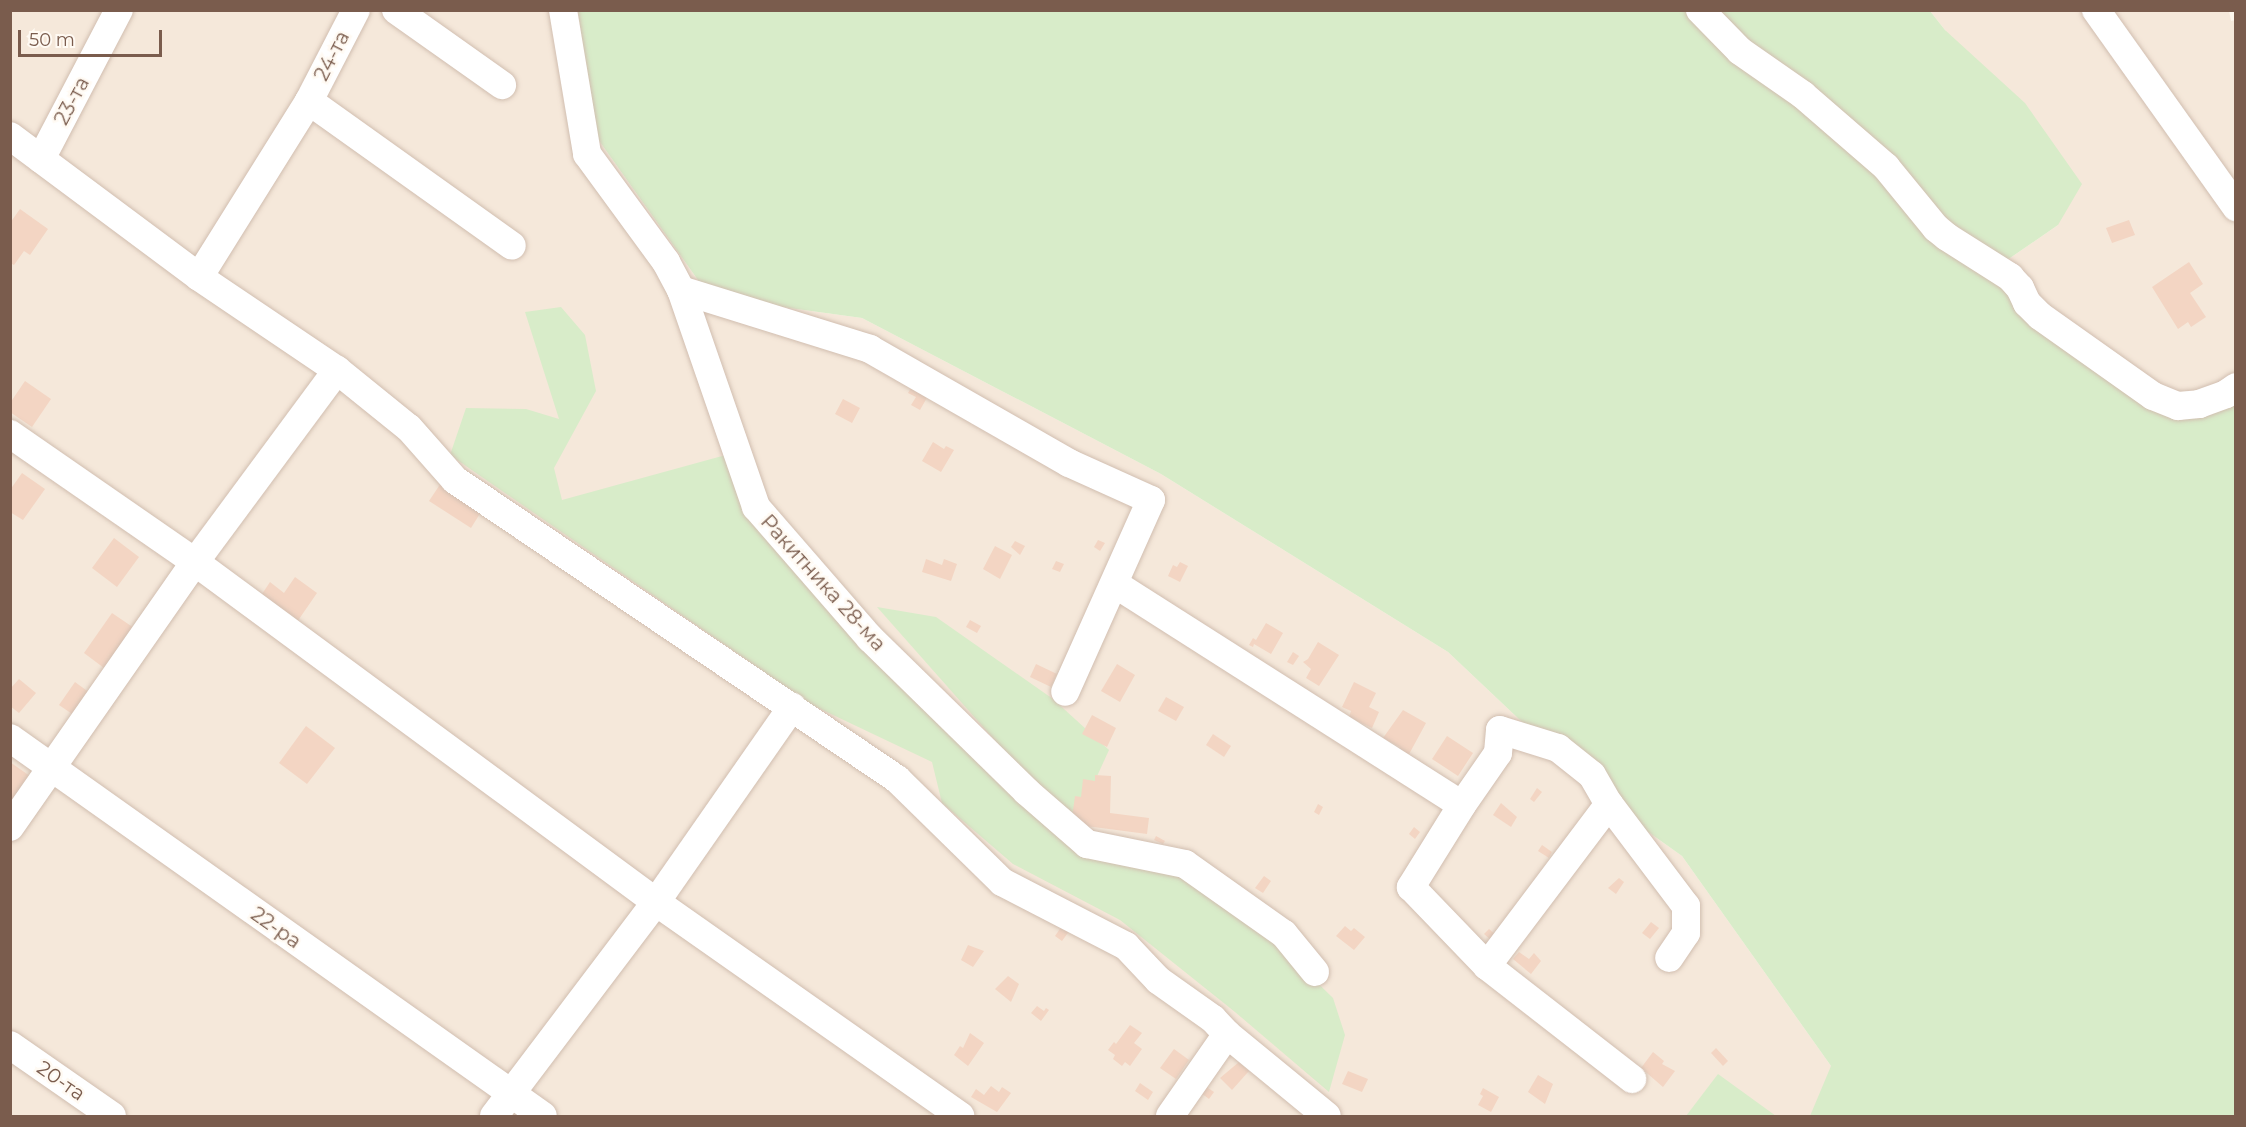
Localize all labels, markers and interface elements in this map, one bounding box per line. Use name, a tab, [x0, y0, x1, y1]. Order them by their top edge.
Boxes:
scale bar	[21, 18, 165, 56]
street label: 24-та	[309, 27, 355, 85]
text: 50 m	[29, 29, 75, 51]
street label: 23-та	[49, 73, 95, 129]
street label: Ракитника 28-ма	[755, 510, 891, 656]
street label: 22-ра	[246, 902, 306, 954]
street label: 20-та	[32, 1056, 90, 1106]

